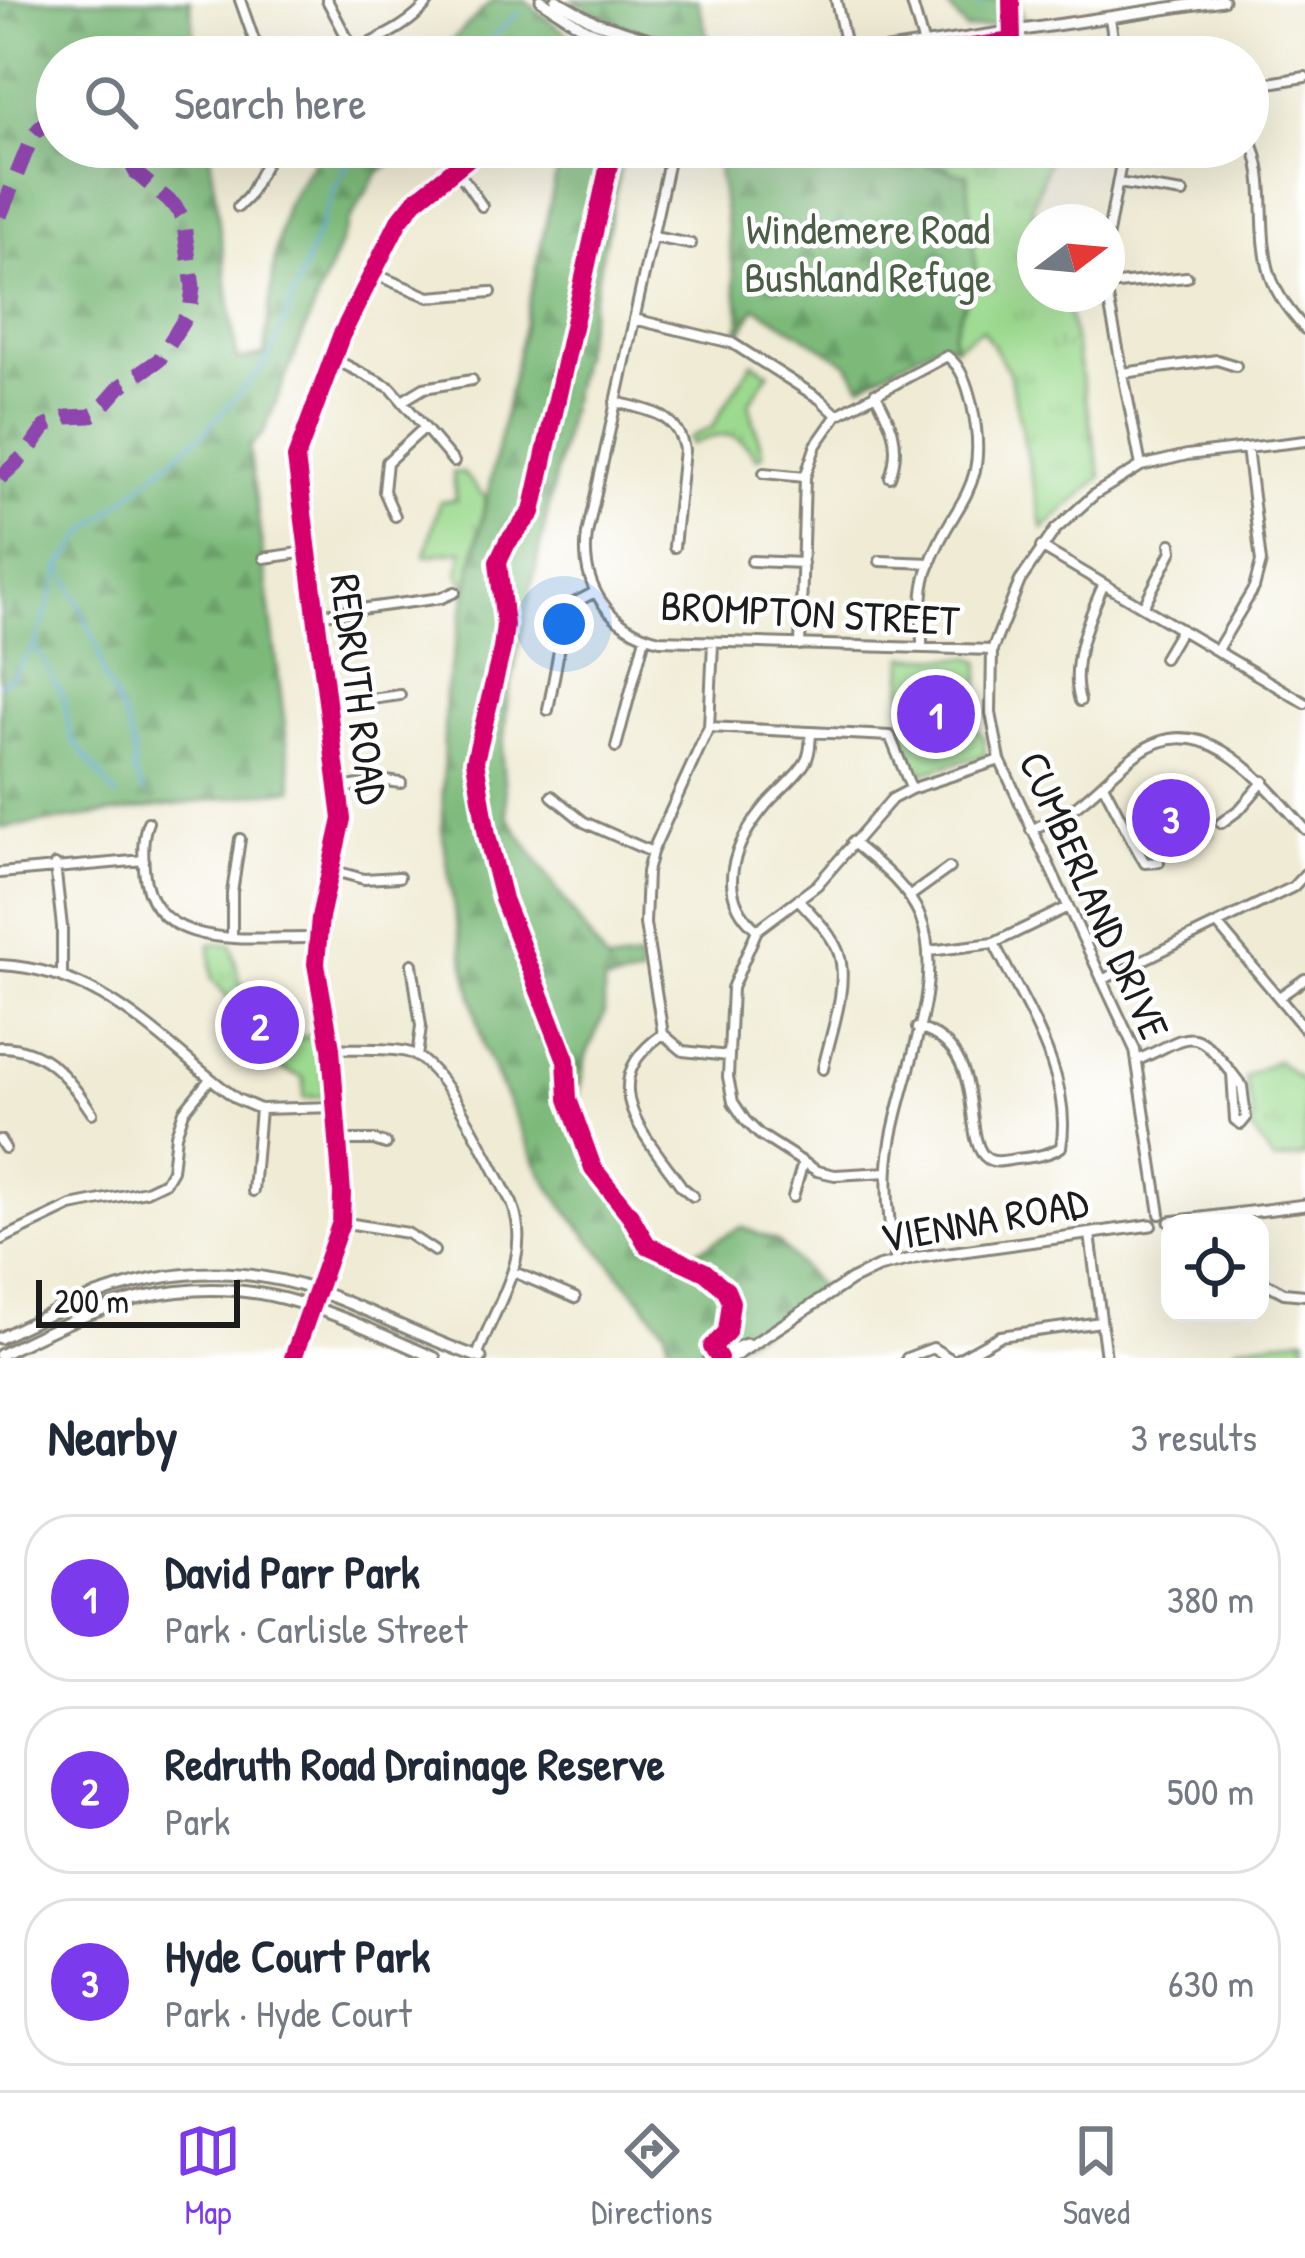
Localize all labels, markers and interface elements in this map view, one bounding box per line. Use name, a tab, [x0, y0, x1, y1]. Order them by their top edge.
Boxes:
search box	[36, 36, 1269, 168]
icon: search	[78, 69, 144, 135]
text: Search here	[174, 72, 366, 133]
park label: Windemere Road Bushland Refuge	[744, 200, 992, 305]
north arrow	[1017, 204, 1125, 312]
street label: REDRUTH ROAD	[318, 571, 402, 807]
street label: BROMPTON STREET	[659, 576, 962, 648]
your location	[534, 594, 594, 654]
pin: 1	[897, 669, 975, 759]
street label: CUMBERLAND DRIVE	[1006, 742, 1184, 1048]
pin: 3	[1132, 773, 1210, 863]
pin: 2	[221, 980, 299, 1070]
street label: VIENNA ROAD	[876, 1173, 1092, 1265]
map controls	[1161, 1214, 1269, 1322]
button: locate	[1161, 1214, 1269, 1322]
scale bar	[36, 1274, 240, 1327]
text: 200 m	[54, 1279, 129, 1323]
text: Nearby	[48, 1402, 178, 1471]
text: 3 results	[1131, 1410, 1257, 1463]
text: David Parr Park	[165, 1541, 420, 1602]
text: 1	[83, 1572, 97, 1625]
text: 380 m	[1167, 1572, 1254, 1625]
text: Park · Carlisle Street	[165, 1602, 467, 1655]
text: Redruth Road Drainage Reserve	[165, 1733, 665, 1794]
text: 2	[81, 1764, 99, 1817]
text: 500 m	[1167, 1764, 1254, 1817]
text: Park	[165, 1794, 230, 1847]
text: Hyde Court Park	[165, 1925, 430, 1986]
text: 3	[81, 1956, 99, 2009]
text: 630 m	[1168, 1956, 1254, 2009]
text: Park · Hyde Court	[165, 1986, 412, 2039]
tab: Map	[175, 2118, 241, 2234]
tab: Directions	[591, 2118, 713, 2234]
tab: Saved	[1063, 2118, 1130, 2234]

